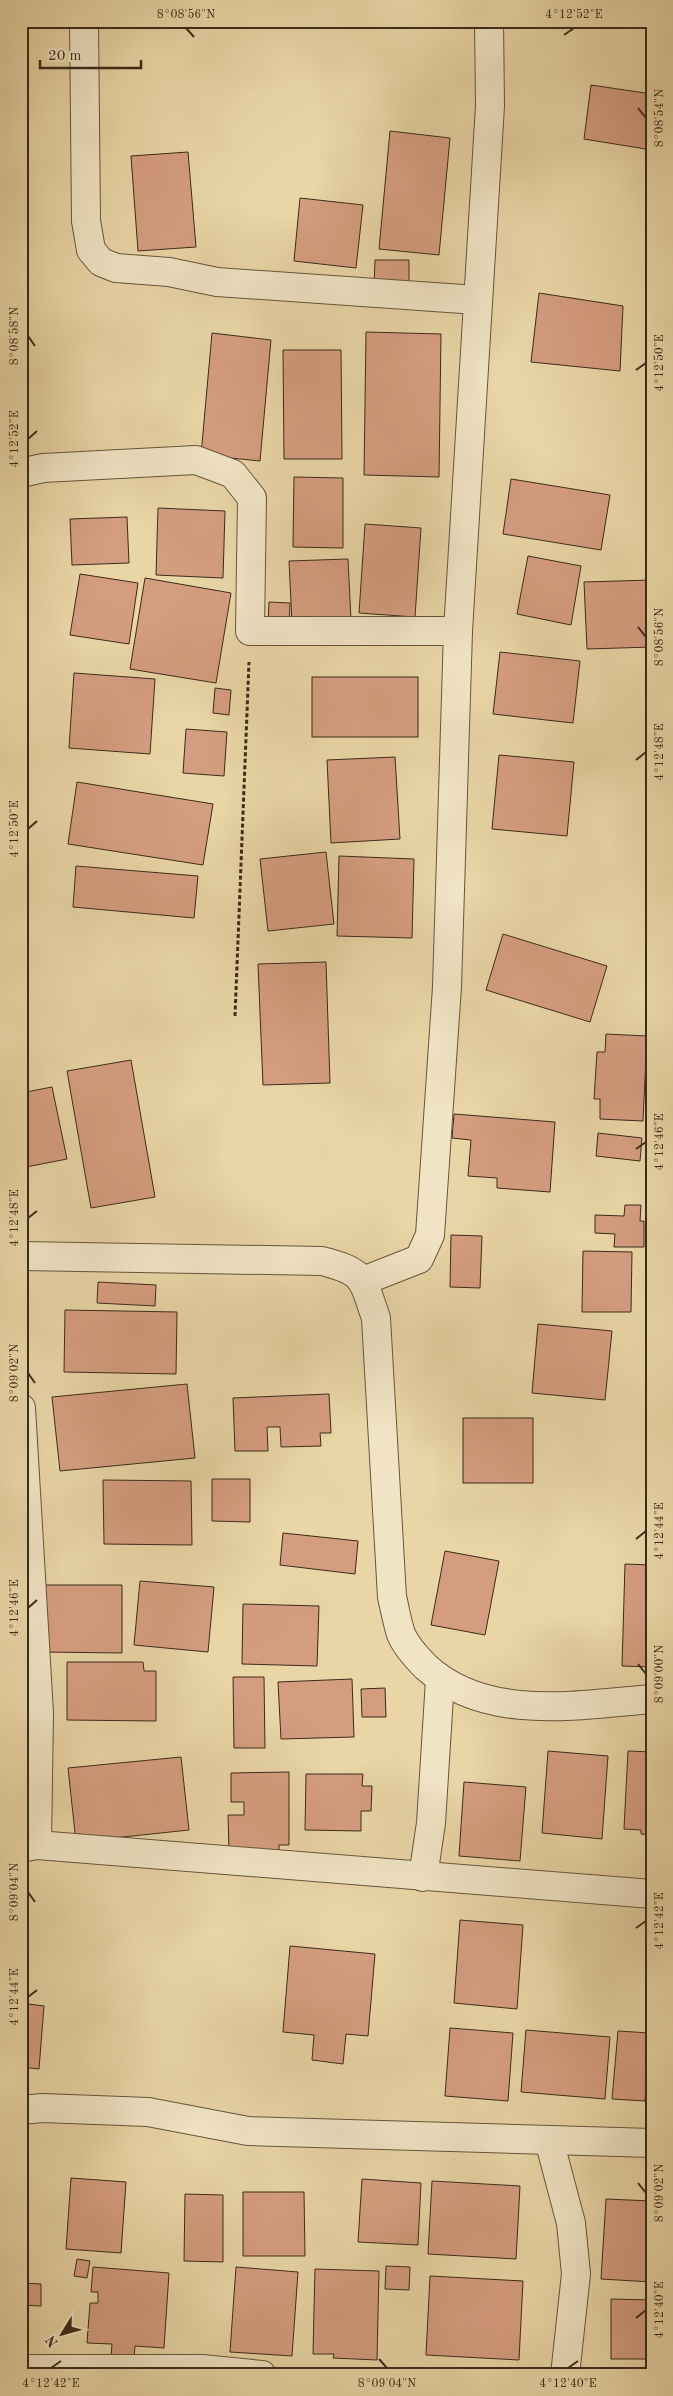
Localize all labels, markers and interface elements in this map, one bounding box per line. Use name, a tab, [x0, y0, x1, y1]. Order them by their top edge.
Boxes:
text: 8°08'56"N	[157, 8, 215, 21]
text: 4°12'52"E	[545, 8, 603, 21]
scale bar	[40, 38, 141, 70]
text: 20 m	[48, 49, 82, 64]
text: 8°08'54"N	[653, 89, 666, 147]
text: 8°08'58"N	[8, 307, 21, 365]
text: 4°12'50"E	[653, 334, 666, 392]
text: 4°12'52"E	[8, 410, 21, 468]
text: 8°08'56"N	[653, 608, 666, 666]
text: 4°12'48"E	[654, 723, 666, 781]
text: 4°12'50"E	[8, 800, 21, 858]
text: 4°12'46"E	[654, 1113, 666, 1171]
text: 4°12'48"E	[9, 1189, 21, 1247]
text: 8°09'02"N	[9, 1344, 21, 1402]
text: 4°12'44"E	[654, 1502, 666, 1560]
text: 4°12'46"E	[9, 1579, 21, 1637]
text: 8°09'00"N	[654, 1645, 666, 1703]
text: 8°09'04"N	[9, 1863, 21, 1921]
text: 4°12'42"E	[654, 1892, 666, 1950]
text: 4°12'44"E	[9, 1968, 21, 2026]
text: 8°09'02"N	[654, 2164, 666, 2222]
text: 4°12'40"E	[654, 2281, 666, 2339]
north arrow	[38, 2308, 88, 2358]
text: N	[43, 2332, 61, 2350]
text: 4°12'42"E	[22, 2378, 80, 2390]
text: 8°09'04"N	[358, 2378, 416, 2390]
text: 4°12'40"E	[539, 2378, 597, 2390]

